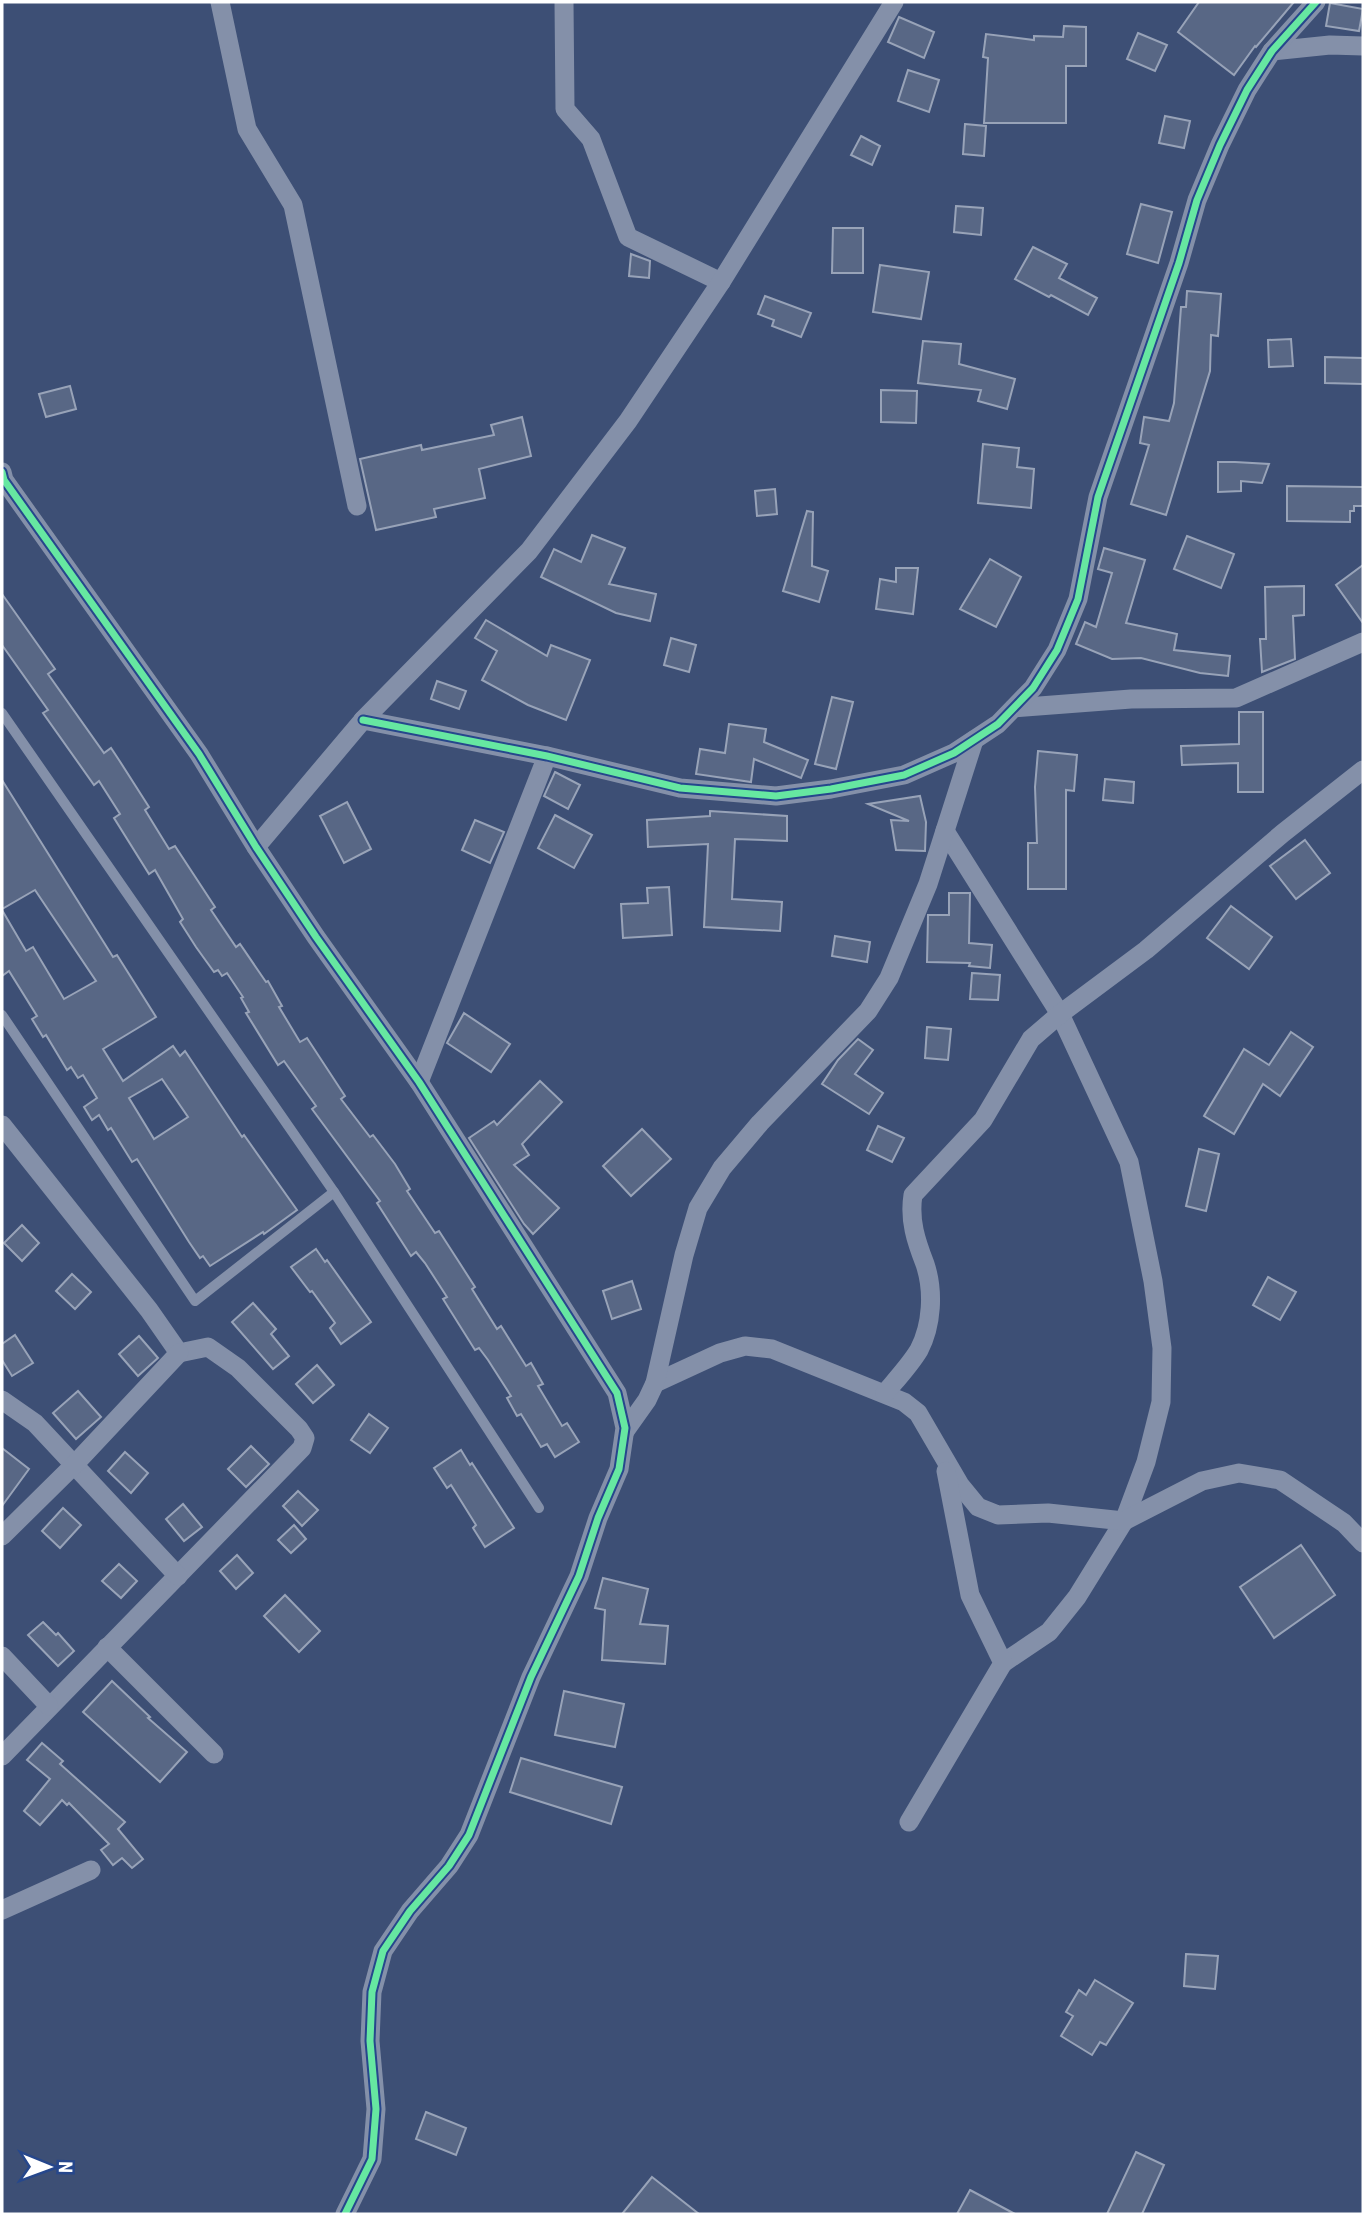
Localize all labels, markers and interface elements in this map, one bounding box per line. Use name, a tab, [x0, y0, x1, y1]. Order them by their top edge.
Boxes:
north arrow	[14, 2132, 84, 2202]
text: N	[54, 2161, 77, 2173]

